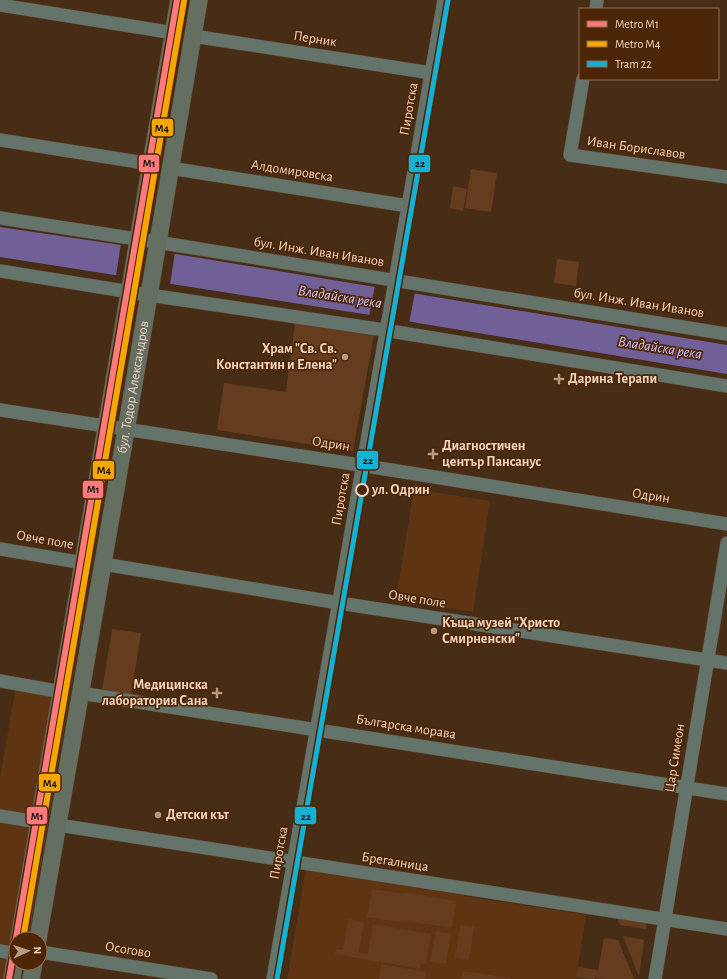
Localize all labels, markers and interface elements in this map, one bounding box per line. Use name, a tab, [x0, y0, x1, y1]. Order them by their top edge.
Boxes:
legend	[579, 8, 719, 80]
text: Metro M1	[615, 18, 659, 30]
street label: Перник	[292, 29, 338, 49]
text: Metro M4	[615, 38, 661, 50]
text: Tram 22	[615, 58, 652, 70]
street label: Пиротска	[397, 81, 421, 136]
line badge: M4	[151, 118, 174, 137]
text: M4	[155, 123, 170, 134]
street label: Иван Бориславов	[586, 134, 686, 162]
line badge: M1	[138, 154, 160, 173]
line badge: 22	[408, 154, 431, 173]
text: M1	[143, 158, 155, 169]
street label: Алдомировска	[250, 158, 335, 184]
text: 22	[415, 158, 425, 169]
street label: бул. Инж. Иван Иванов	[253, 235, 385, 269]
water label: Владайска река	[297, 283, 383, 311]
street label: бул. Инж. Иван Иванов	[573, 286, 705, 320]
street label: бул. Тодор Александров	[115, 320, 151, 455]
water label: Владайска река	[617, 334, 703, 362]
place label: Храм "Св. Св. Константин и Елена"	[216, 342, 337, 372]
marker: Храм "Св. Св. Константин и Елена"	[340, 352, 350, 362]
place label: Дарина Терапи	[568, 372, 657, 386]
marker: Дарина Терапи	[553, 373, 565, 385]
street label: Одрин	[311, 434, 351, 454]
place label: Диагностичен център Пансанус	[442, 439, 542, 469]
marker: Диагностичен център Пансанус	[427, 448, 439, 460]
line badge: 22	[356, 450, 379, 470]
text: 22	[363, 455, 373, 466]
line badge: M4	[92, 460, 115, 480]
text: M4	[97, 465, 112, 476]
street label: Пиротска	[329, 471, 353, 526]
line badge: M1	[82, 480, 104, 499]
marker: ул. Одрин	[355, 483, 369, 497]
place label: ул. Одрин	[371, 483, 430, 497]
text: M1	[87, 484, 99, 495]
street label: Одрин	[631, 486, 671, 506]
street label: Овче поле	[15, 528, 75, 552]
street label: Овче поле	[387, 588, 447, 610]
place label: Къща музей "Христо Смирненски"	[442, 616, 560, 646]
marker: Къща музей "Христо Смирненски"	[429, 626, 439, 636]
place label: Медицинска лаборатория Сана	[102, 678, 208, 708]
marker: Медицинска лаборатория Сана	[211, 687, 223, 699]
street label: Българска морава	[355, 712, 458, 742]
street label: Цар Симеон	[663, 723, 687, 793]
line badge: M4	[38, 773, 61, 792]
text: M4	[43, 778, 58, 789]
line badge: M1	[26, 806, 48, 825]
line badge: 22	[294, 806, 317, 825]
place label: Детски кът	[166, 808, 229, 822]
marker: Детски кът	[153, 810, 163, 820]
text: M1	[31, 811, 43, 822]
text: 22	[301, 811, 311, 822]
street label: Пиротска	[267, 825, 291, 880]
street label: Брегалница	[360, 850, 430, 874]
north arrow	[8, 931, 48, 971]
street label: Осогово	[104, 939, 152, 961]
text: N	[32, 946, 43, 955]

